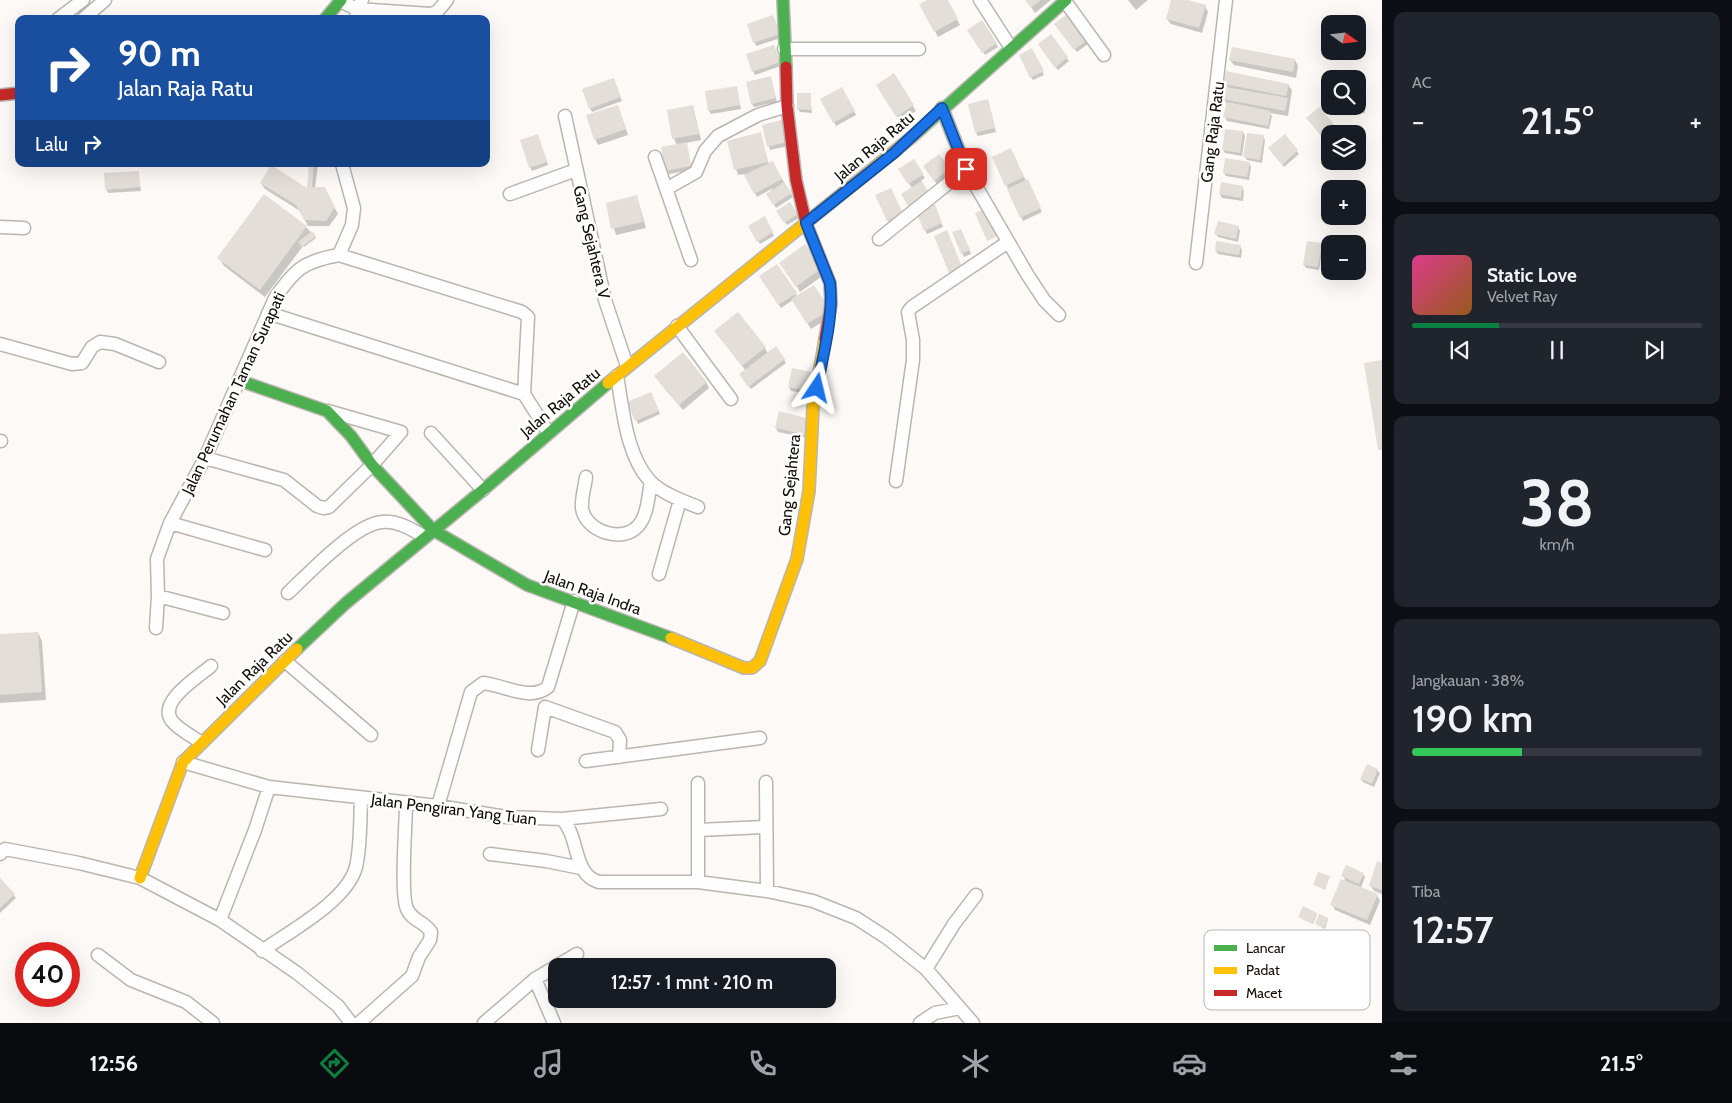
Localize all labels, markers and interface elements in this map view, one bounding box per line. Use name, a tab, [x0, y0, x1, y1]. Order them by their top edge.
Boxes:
north arrow	[1321, 15, 1366, 60]
map controls	[1321, 15, 1366, 280]
text: 90 m	[118, 32, 201, 75]
icon: right	[35, 35, 100, 100]
button: search	[1321, 70, 1366, 115]
text: AC	[1412, 73, 1432, 92]
text: Jalan Raja Ratu	[118, 75, 253, 102]
street label: Gang Raja Ratu	[1197, 80, 1228, 184]
text: 21.5°	[1520, 97, 1594, 144]
text: −	[1412, 104, 1424, 138]
text: +	[1690, 104, 1702, 138]
street label: Jalan Raja Ratu	[830, 107, 918, 186]
button: layers	[1321, 125, 1366, 170]
icon: right	[78, 130, 106, 158]
text: Lalu	[35, 133, 68, 156]
pin	[945, 148, 987, 190]
icon: arrive	[952, 155, 980, 183]
button: +	[1321, 180, 1366, 225]
street label: Gang Sejahtera V	[569, 184, 614, 301]
button: −	[1321, 235, 1366, 280]
text: Static Love	[1487, 264, 1577, 287]
text: Velvet Ray	[1487, 287, 1558, 306]
street label: Jalan Perumahan Taman Surapati	[178, 289, 289, 499]
icon: previous	[1446, 336, 1474, 364]
icon: pause	[1543, 336, 1571, 364]
icon: next	[1640, 336, 1668, 364]
position arrow	[790, 361, 842, 413]
street label: Jalan Raja Ratu	[516, 363, 604, 442]
street label: Gang Sejahtera	[775, 433, 804, 537]
text: 38	[1520, 463, 1594, 542]
text: km/h	[1539, 535, 1575, 554]
street label: Jalan Raja Indra	[541, 566, 644, 619]
street label: Jalan Raja Ratu	[212, 627, 296, 710]
text: Jangkauan · 38%	[1412, 671, 1524, 690]
text: 190 km	[1412, 695, 1533, 742]
street label: Jalan Pengiran Yang Tuan	[369, 790, 538, 829]
text: Tiba	[1412, 882, 1440, 901]
text: 12:57	[1412, 906, 1493, 953]
legend	[1204, 930, 1370, 1010]
text: Lancar	[1246, 939, 1286, 957]
speed limit sign: 40	[15, 942, 80, 1007]
text: Padat	[1246, 961, 1280, 979]
text: 12:57 · 1 mnt · 210 m	[611, 971, 773, 994]
text: Macet	[1246, 984, 1282, 1002]
icon: directions	[317, 1046, 352, 1081]
icon: music	[531, 1046, 566, 1081]
icon: phone	[745, 1046, 780, 1081]
icon: climate	[958, 1046, 993, 1081]
icon: car	[1172, 1046, 1207, 1081]
icon: filters	[1386, 1046, 1421, 1081]
text: 12:56	[89, 1050, 138, 1077]
text: 21.5°	[1600, 1050, 1643, 1077]

